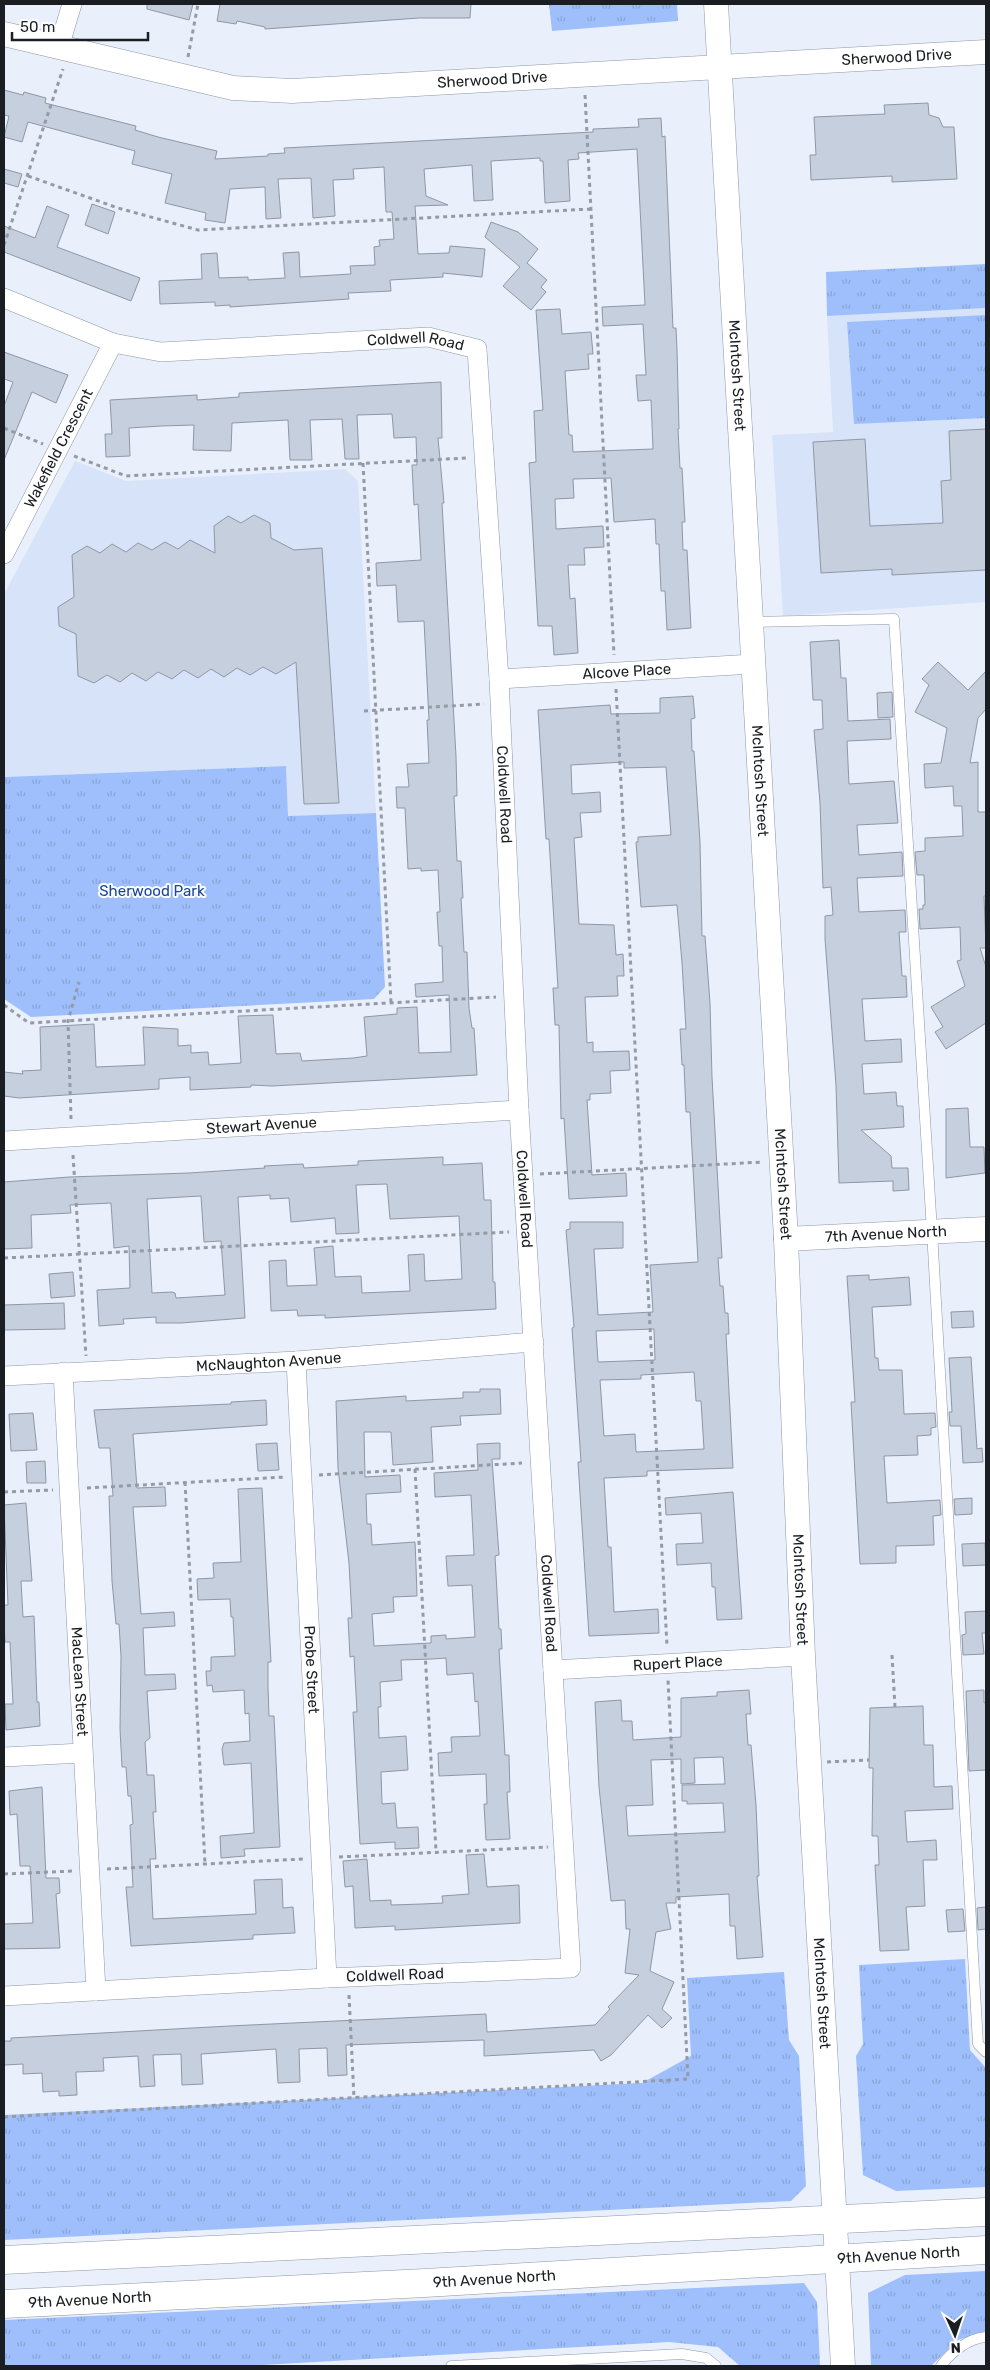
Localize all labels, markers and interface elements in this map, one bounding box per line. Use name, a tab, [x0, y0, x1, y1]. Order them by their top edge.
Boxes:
scale bar	[12, 10, 149, 42]
text: 50 m	[20, 18, 55, 36]
street label: Sherwood Drive	[841, 45, 952, 69]
street label: Sherwood Drive	[437, 68, 548, 92]
street label: McIntosh Street	[725, 319, 749, 432]
street label: Coldwell Road	[366, 328, 466, 355]
street label: Wakefield Crescent	[20, 385, 97, 511]
street label: Alcove Place	[582, 660, 672, 683]
street label: McIntosh Street	[748, 724, 772, 837]
street label: Coldwell Road	[493, 745, 516, 844]
park label: Sherwood Park	[99, 882, 205, 900]
street label: Stewart Avenue	[206, 1113, 317, 1138]
street label: McIntosh Street	[771, 1128, 795, 1241]
street label: Coldwell Road	[512, 1150, 536, 1248]
street label: 7th Avenue North	[824, 1222, 947, 1246]
street label: McNaughton Avenue	[196, 1348, 342, 1375]
street label: McIntosh Street	[789, 1534, 812, 1646]
street label: Coldwell Road	[537, 1554, 561, 1653]
street label: Probe Street	[300, 1625, 323, 1714]
street label: MacLean Street	[68, 1626, 91, 1737]
street label: Rupert Place	[632, 1652, 723, 1675]
street label: McIntosh Street	[810, 1937, 834, 2050]
street label: Coldwell Road	[346, 1964, 444, 1986]
street label: 9th Avenue North	[837, 2243, 961, 2268]
street label: 9th Avenue North	[432, 2266, 556, 2292]
street label: 9th Avenue North	[28, 2288, 152, 2312]
north arrow	[930, 2310, 980, 2360]
text: N	[950, 2339, 961, 2356]

